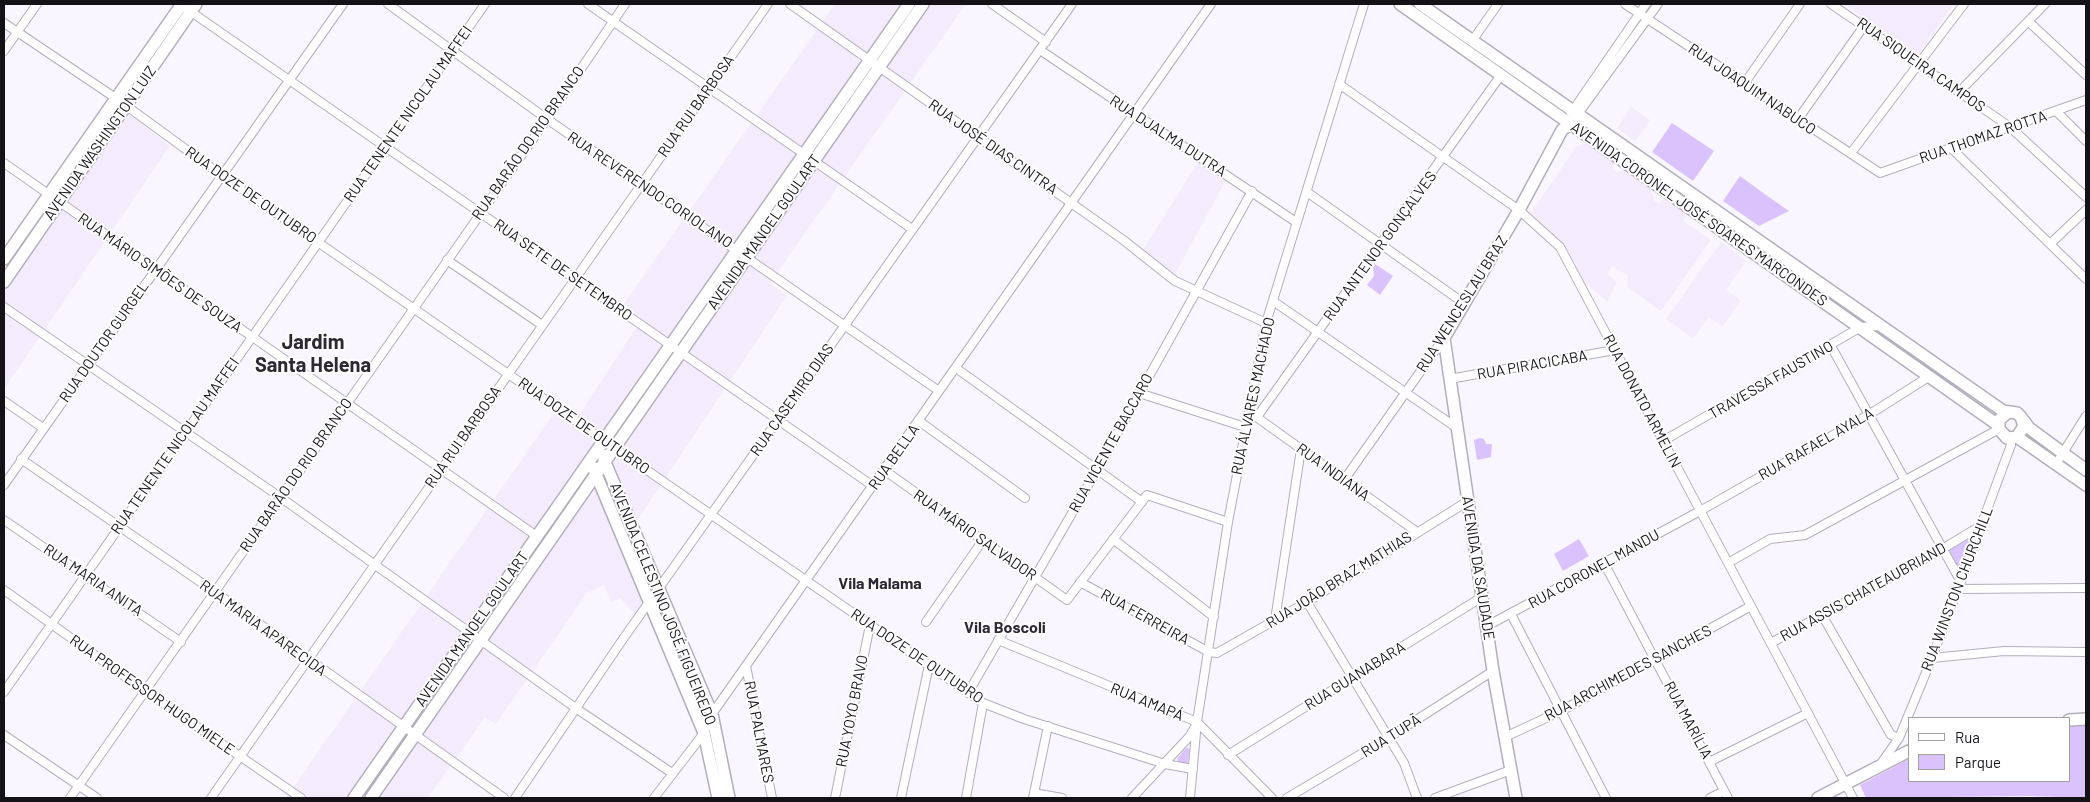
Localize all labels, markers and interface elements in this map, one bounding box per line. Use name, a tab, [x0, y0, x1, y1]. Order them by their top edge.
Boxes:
street label: RUA SIQUEIRA CAMPOS	[1853, 14, 1989, 116]
street label: RUA TENENTE NICOLAU MAFFEI	[340, 22, 476, 206]
street label: RUA JOAQUIM NABUCO	[1685, 40, 1819, 138]
street label: RUA RUI BARBOSA	[654, 51, 738, 161]
street label: AVENIDA WASHINGTON LUIZ	[40, 63, 160, 223]
street label: RUA BARÃO DO RIO BRANCO	[468, 63, 588, 223]
street label: RUA DJALMA DUTRA	[1106, 92, 1230, 180]
street label: RUA JOSÉ DIAS CINTRA	[925, 96, 1061, 198]
street label: RUA THOMAZ ROTTA	[1917, 107, 2049, 167]
street label: AVENIDA CORONEL JOSÉ SOARES MARCONDES	[1567, 118, 1831, 310]
street label: RUA REVERENDO CORIOLANO	[564, 128, 736, 252]
street label: RUA DOZE DE OUTUBRO	[182, 143, 320, 247]
street label: AVENIDA MANOEL GOULART	[704, 151, 824, 313]
street label: RUA ANTENOR GONÇALVES	[1320, 168, 1440, 324]
street label: RUA MÁRIO SIMÕES DE SOUZA	[75, 209, 245, 337]
street label: RUA SETE DE SETEMBRO	[490, 215, 636, 325]
street label: RUA WENCESLAU BRAZ	[1413, 232, 1511, 376]
street label: RUA DOUTOR GURGEL	[56, 278, 152, 406]
street label: RUA ÁLVARES MACHADO	[1227, 315, 1279, 477]
district label: Jardim Santa Helena	[255, 330, 371, 377]
street label: RUA DONATO ARMELIN	[1599, 331, 1685, 471]
street label: TRAVESSA FAUSTINO	[1706, 337, 1836, 423]
street label: RUA CASEMIRO DIAS	[746, 340, 838, 460]
street label: RUA PIRACICABA	[1475, 346, 1589, 384]
street label: RUA TENENTE NICOLAU MAFFEI	[107, 354, 243, 538]
street label: RUA VICENTE BACCARO	[1065, 370, 1157, 516]
street label: RUA DOZE DE OUTUBRO	[515, 374, 653, 478]
street label: RUA RUI BARBOSA	[421, 382, 505, 492]
street label: RUA BARÃO DO RIO BRANCO	[236, 395, 356, 555]
street label: RUA RAFAEL AYALA	[1755, 404, 1877, 484]
street label: RUA BELLA	[865, 421, 923, 493]
street label: RUA INDIANA	[1293, 439, 1373, 505]
street label: AVENIDA CELESTINO JOSÉ FIGUEIREDO	[606, 480, 720, 728]
street label: RUA MÁRIO SALVADOR	[910, 486, 1040, 584]
street label: AVENIDA DA SAUDADE	[1458, 494, 1498, 642]
street label: RUA WINSTON CHURCHILL	[1917, 504, 1997, 674]
street label: RUA CORONEL MANDU	[1525, 525, 1663, 613]
street label: RUA JOÃO BRAZ MATHIAS	[1263, 528, 1415, 632]
street label: RUA ASSIS CHATEAUBRIAND	[1777, 539, 1949, 645]
street label: RUA MARIA ANITA	[40, 540, 146, 620]
street label: AVENIDA MANOEL GOULART	[412, 548, 532, 710]
district label: Vila Malama	[838, 574, 922, 594]
street label: RUA MARIA APARECIDA	[196, 576, 330, 680]
street label: RUA FERREIRA	[1098, 585, 1192, 649]
street label: RUA DOZE DE OUTUBRO	[847, 605, 987, 707]
district label: Vila Boscoli	[964, 618, 1046, 638]
street label: RUA ARCHIMEDES SANCHES	[1541, 621, 1715, 725]
street label: RUA PROFESSOR HUGO MIELE	[66, 631, 238, 759]
street label: RUA GUANABARA	[1301, 638, 1409, 714]
street label: RUA YOYO BRAVO	[832, 653, 872, 769]
street label: RUA MARÍLIA	[1660, 678, 1716, 762]
street label: RUA PALMARES	[740, 679, 778, 785]
street label: RUA AMAPÁ	[1108, 679, 1186, 725]
street label: RUA TUPÃ	[1358, 711, 1424, 761]
legend	[1908, 717, 2070, 782]
text: Rua	[1955, 728, 1980, 746]
text: Parque	[1955, 753, 2001, 771]

